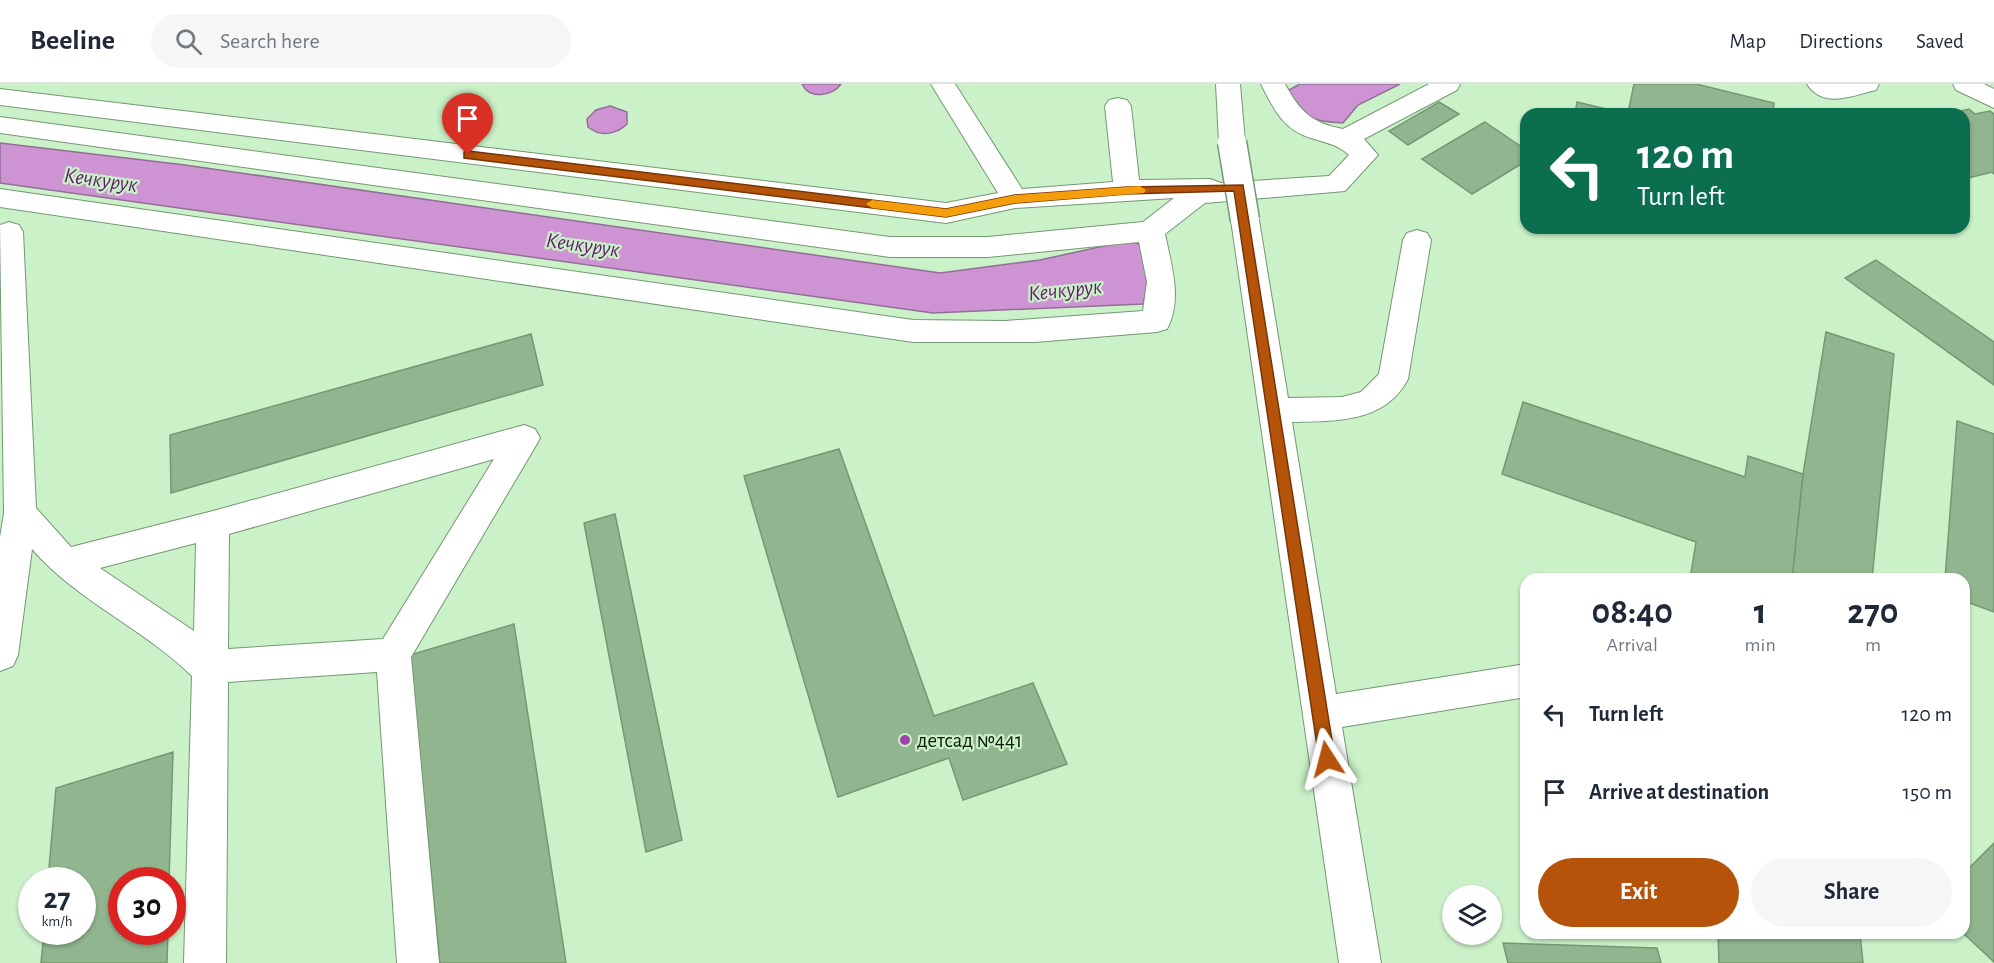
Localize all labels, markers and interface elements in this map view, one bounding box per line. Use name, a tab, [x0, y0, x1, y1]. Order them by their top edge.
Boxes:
search box	[151, 14, 571, 68]
icon: search	[172, 25, 205, 58]
text: Beeline	[30, 27, 115, 55]
text: Search here	[220, 30, 320, 52]
text: Map	[1730, 31, 1766, 52]
text: Directions	[1799, 31, 1883, 52]
text: Saved	[1916, 31, 1964, 52]
pin	[442, 93, 493, 155]
icon: arrive	[451, 102, 484, 135]
icon: left	[1538, 132, 1616, 210]
text: 120 m	[1637, 134, 1734, 176]
water label: Кечкурук	[63, 164, 140, 197]
text: Turn left	[1637, 183, 1725, 210]
water label: Кечкурук	[545, 229, 622, 262]
water label: Кечкурук	[1027, 275, 1104, 306]
text: 08:40	[1591, 594, 1673, 630]
text: 1	[1754, 594, 1767, 630]
text: 270	[1847, 594, 1899, 630]
text: Arrival	[1607, 635, 1658, 655]
text: min	[1745, 635, 1776, 655]
text: m	[1865, 635, 1881, 655]
icon: left	[1538, 698, 1571, 731]
text: Turn left	[1589, 703, 1663, 725]
text: 120 m	[1902, 703, 1952, 725]
position arrow	[1295, 727, 1359, 791]
place label: детсад №441	[917, 730, 1022, 751]
marker: детсад №441	[898, 733, 912, 747]
icon: arrive	[1538, 776, 1571, 809]
text: Arrive at destination	[1589, 781, 1769, 803]
text: 150 m	[1902, 781, 1952, 803]
button: Exit	[1538, 858, 1739, 927]
button: Share	[1751, 858, 1952, 927]
speed limit sign: 30	[108, 867, 186, 945]
text: 27	[43, 884, 71, 914]
map controls	[1442, 885, 1502, 945]
button: layers	[1442, 885, 1502, 945]
text: km/h	[42, 914, 72, 929]

